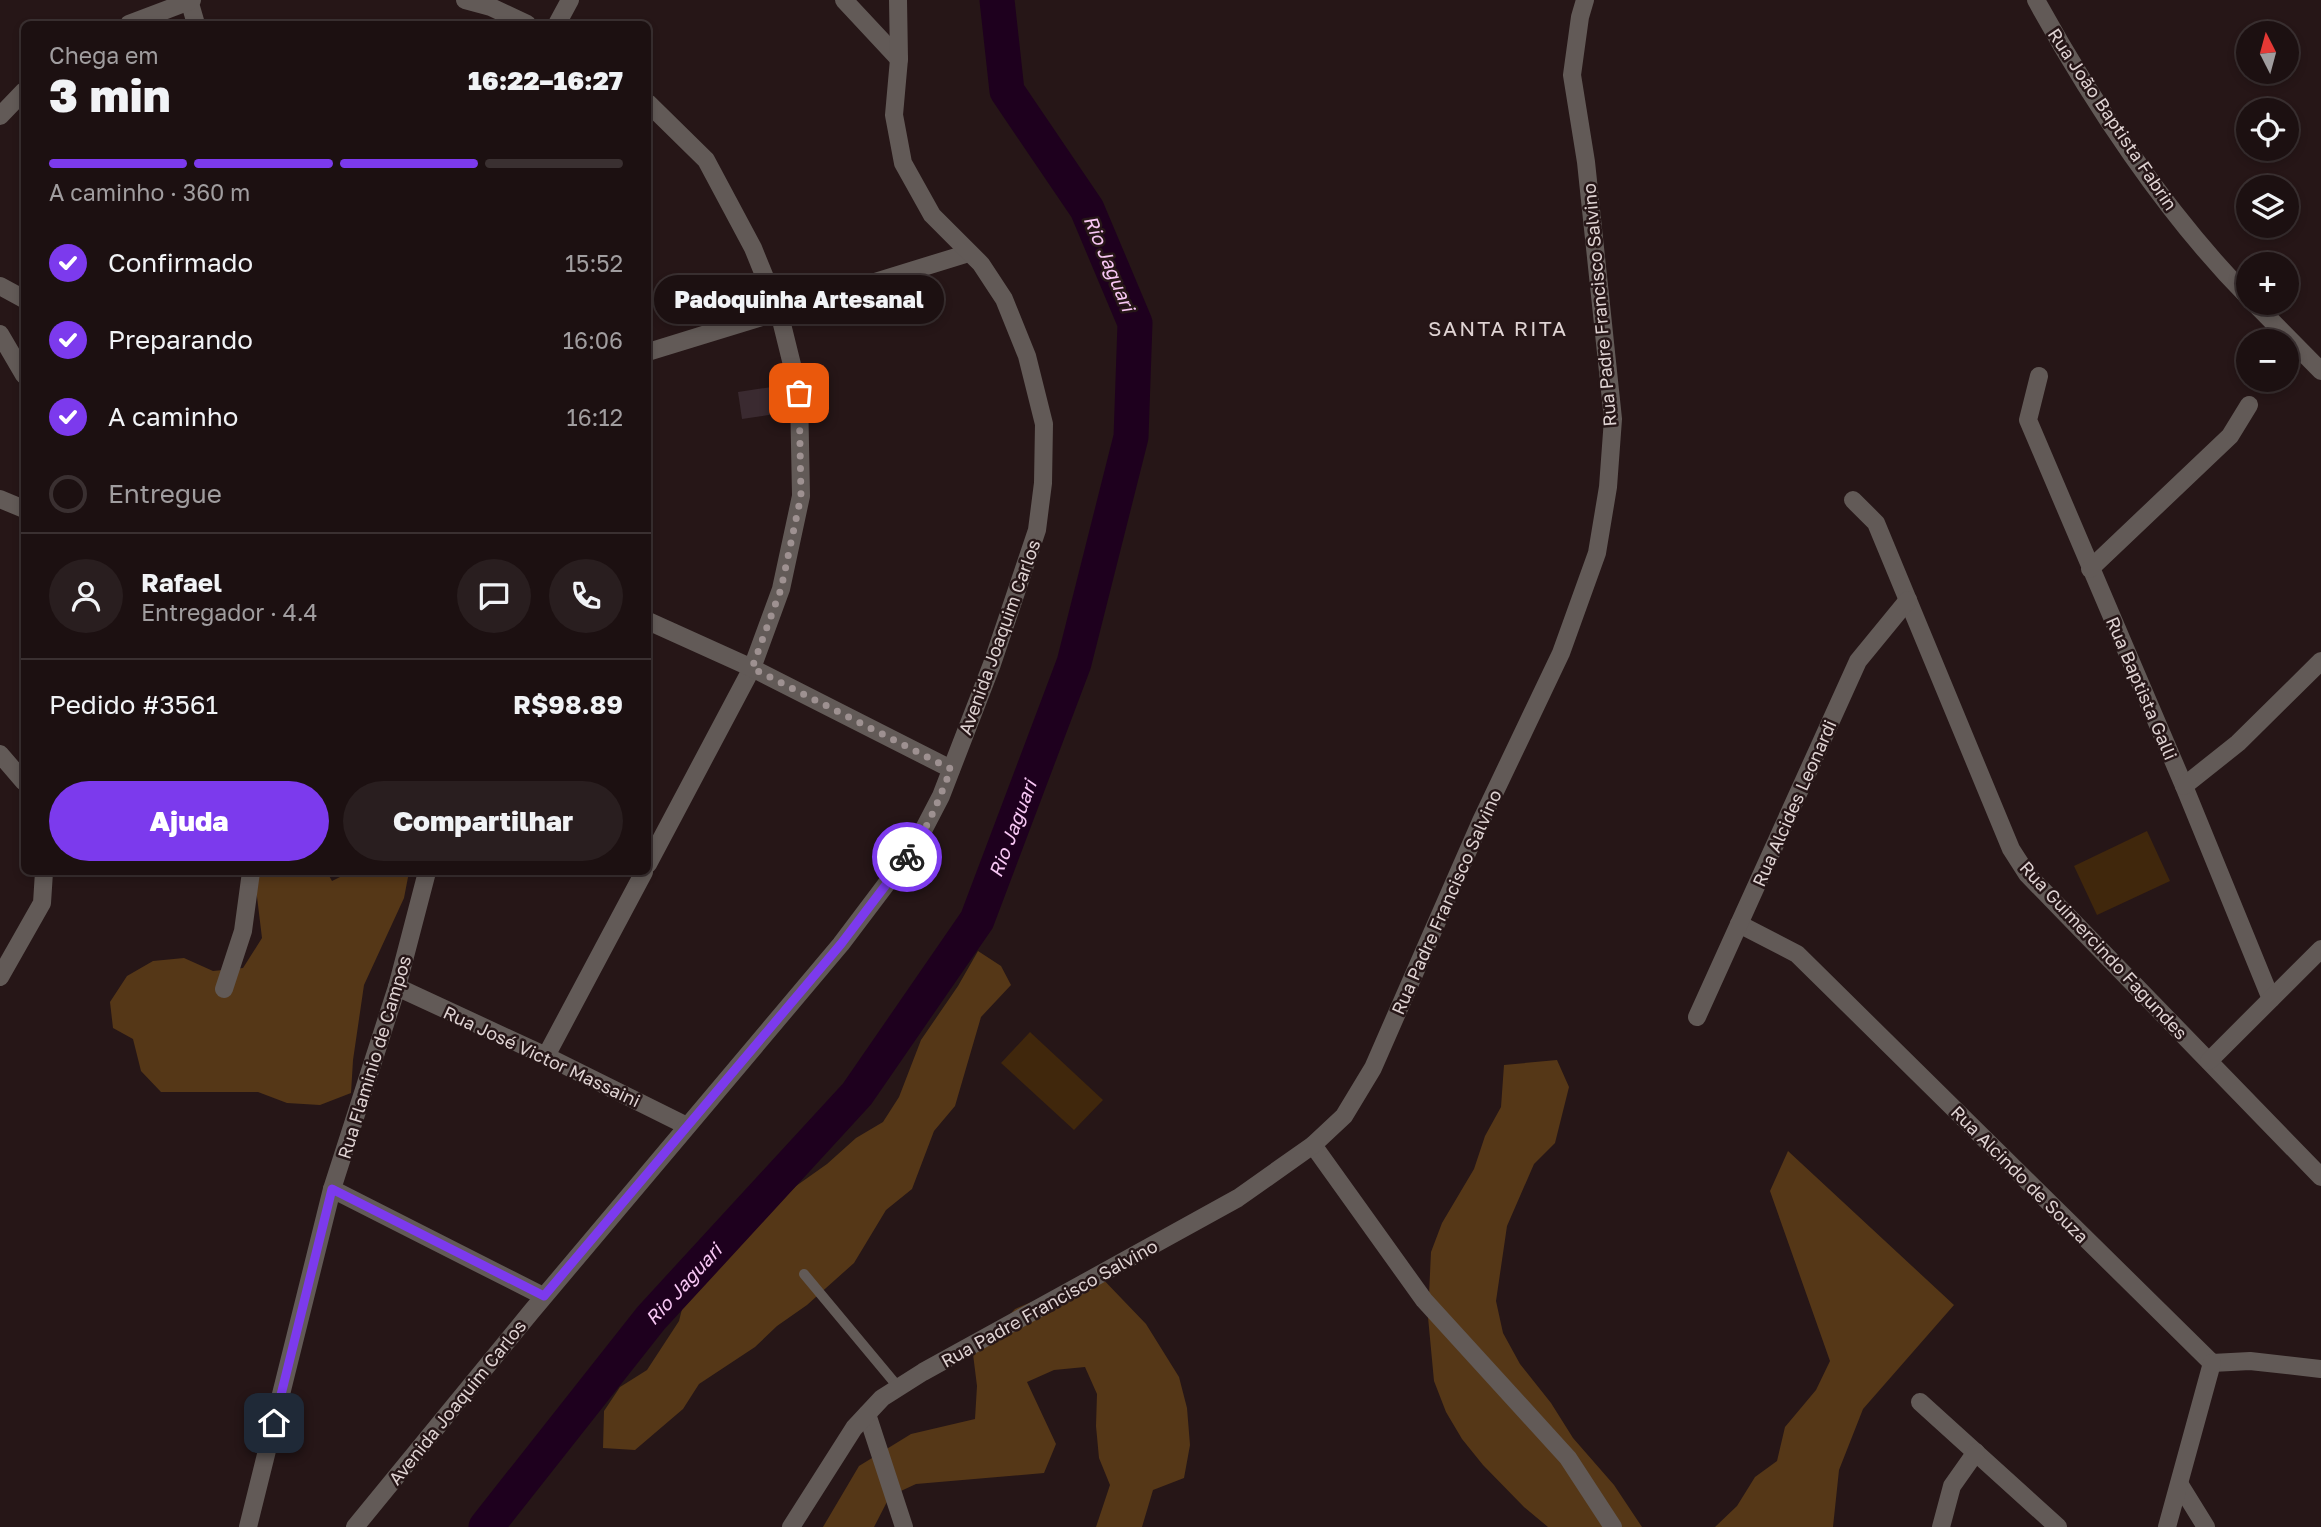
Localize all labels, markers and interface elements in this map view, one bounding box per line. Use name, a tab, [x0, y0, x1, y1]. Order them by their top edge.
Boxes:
north arrow	[2236, 21, 2300, 84]
map controls	[2236, 21, 2299, 392]
street label: Rua João Baptista Fabrin	[2044, 24, 2182, 214]
text: Chega em	[49, 41, 159, 69]
text: 16:22–16:27	[468, 65, 623, 96]
text: 3 min	[49, 67, 171, 122]
button: locate	[2236, 98, 2299, 161]
button: layers	[2236, 175, 2299, 238]
text: A caminho · 360 m	[49, 178, 250, 206]
street label: Rua Padre Francisco Salvino	[1577, 182, 1621, 428]
water label: Rio Jaguari	[1080, 212, 1141, 316]
icon: check	[49, 244, 87, 282]
text: Confirmado	[108, 247, 253, 278]
text: 15:52	[565, 249, 623, 277]
button: +	[2236, 252, 2299, 315]
callout: Padoquinha Artesanal	[654, 274, 944, 323]
text: Padoquinha Artesanal	[674, 285, 924, 313]
district label: SANTA RITA	[1428, 315, 1568, 341]
icon: check	[49, 321, 87, 359]
text: Preparando	[108, 324, 253, 355]
text: 16:06	[563, 326, 623, 354]
button: −	[2236, 329, 2299, 392]
pin	[769, 363, 829, 423]
icon: bag	[780, 374, 818, 412]
icon: check	[49, 398, 87, 436]
text: A caminho	[108, 401, 238, 432]
text: 16:12	[567, 403, 623, 431]
text: Entregue	[108, 478, 222, 509]
street label: Avenida Joaquim Carlos	[953, 536, 1045, 738]
button: person	[49, 559, 123, 633]
button: chat	[457, 559, 531, 633]
button: phone	[549, 559, 623, 633]
text: Rafael	[141, 567, 222, 598]
text: Entregador · 4.4	[141, 598, 318, 626]
street label: Rua Baptista Galli	[2102, 613, 2182, 763]
text: Pedido #3561	[49, 689, 218, 720]
text: R$98.89	[513, 689, 623, 720]
street label: Rua Alcides Leonardi	[1747, 716, 1841, 890]
water label: Rio Jaguari	[983, 775, 1041, 880]
button: Ajuda	[49, 781, 329, 861]
button: Compartilhar	[343, 781, 623, 861]
street label: Rua Padre Francisco Salvino	[1386, 786, 1506, 1018]
courier	[872, 822, 942, 892]
icon: bike	[888, 838, 926, 876]
street label: Rua Guimercindo Fagundes	[2016, 856, 2192, 1044]
street label: Rua Flaminio de Campos	[333, 953, 415, 1161]
street label: Rua José Victor Massaini	[440, 1001, 644, 1111]
street label: Rua Alcindo de Souza	[1947, 1101, 2093, 1247]
street label: Rua Padre Francisco Salvino	[937, 1234, 1161, 1372]
water label: Rio Jaguari	[640, 1237, 727, 1329]
street label: Avenida Joaquim Carlos	[384, 1315, 530, 1489]
pin	[244, 1393, 304, 1453]
icon: home	[255, 1404, 293, 1442]

